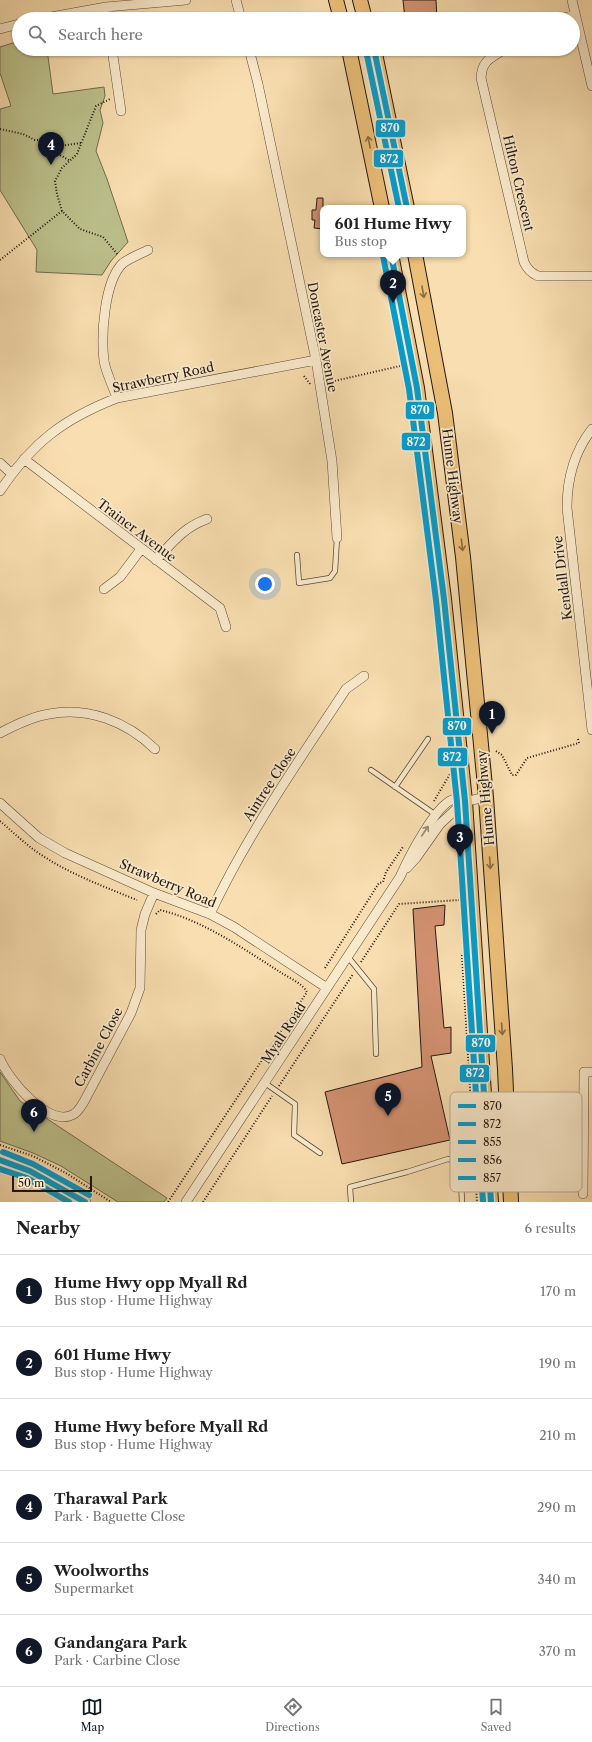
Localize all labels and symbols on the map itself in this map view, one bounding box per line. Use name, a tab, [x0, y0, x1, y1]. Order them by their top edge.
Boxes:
line badge: 870	[375, 119, 406, 138]
text: 870	[380, 121, 400, 135]
pin: 4	[38, 132, 64, 165]
street label: Hilton Crescent	[500, 133, 538, 233]
one-way arrow	[364, 136, 372, 149]
line badge: 872	[373, 149, 404, 168]
text: 872	[379, 152, 399, 166]
pin: 2	[380, 270, 406, 303]
street label: Doncaster Avenue	[304, 280, 342, 394]
one-way arrow	[419, 285, 427, 298]
street label: Strawberry Road	[111, 358, 215, 396]
line badge: 870	[405, 401, 435, 420]
text: 870	[410, 403, 430, 417]
street label: Hume Highway	[439, 428, 467, 525]
line badge: 872	[401, 432, 431, 451]
text: 872	[406, 435, 426, 449]
street label: Trainer Avenue	[94, 495, 180, 565]
street label: Kendall Drive	[549, 535, 575, 621]
one-way arrow	[458, 538, 466, 551]
your location	[255, 574, 275, 594]
pin: 1	[479, 701, 505, 734]
line badge: 870	[442, 717, 472, 736]
text: 870	[447, 719, 467, 733]
street label: Aintree Close	[239, 744, 299, 825]
line badge: 872	[437, 747, 468, 767]
street label: Hume Highway	[473, 749, 497, 846]
text: 872	[442, 750, 462, 764]
pin: 3	[447, 824, 473, 857]
one-way arrow	[422, 825, 430, 837]
street label: Strawberry Road	[117, 855, 219, 911]
one-way arrow	[487, 857, 494, 870]
street label: Myall Road	[257, 999, 309, 1067]
street label: Carbine Close	[70, 1004, 126, 1090]
one-way arrow	[498, 1022, 506, 1035]
line badge: 870	[465, 1034, 496, 1053]
text: 870	[471, 1036, 491, 1050]
line badge: 872	[459, 1064, 490, 1083]
text: 872	[465, 1066, 485, 1080]
pin: 5	[375, 1083, 401, 1116]
legend	[450, 1092, 582, 1192]
pin: 6	[21, 1099, 47, 1132]
text: 870	[483, 1099, 502, 1113]
text: 872	[483, 1117, 501, 1131]
text: 855	[483, 1135, 501, 1149]
text: 856	[483, 1153, 502, 1167]
text: 857	[483, 1171, 501, 1185]
scale bar	[12, 1174, 92, 1193]

